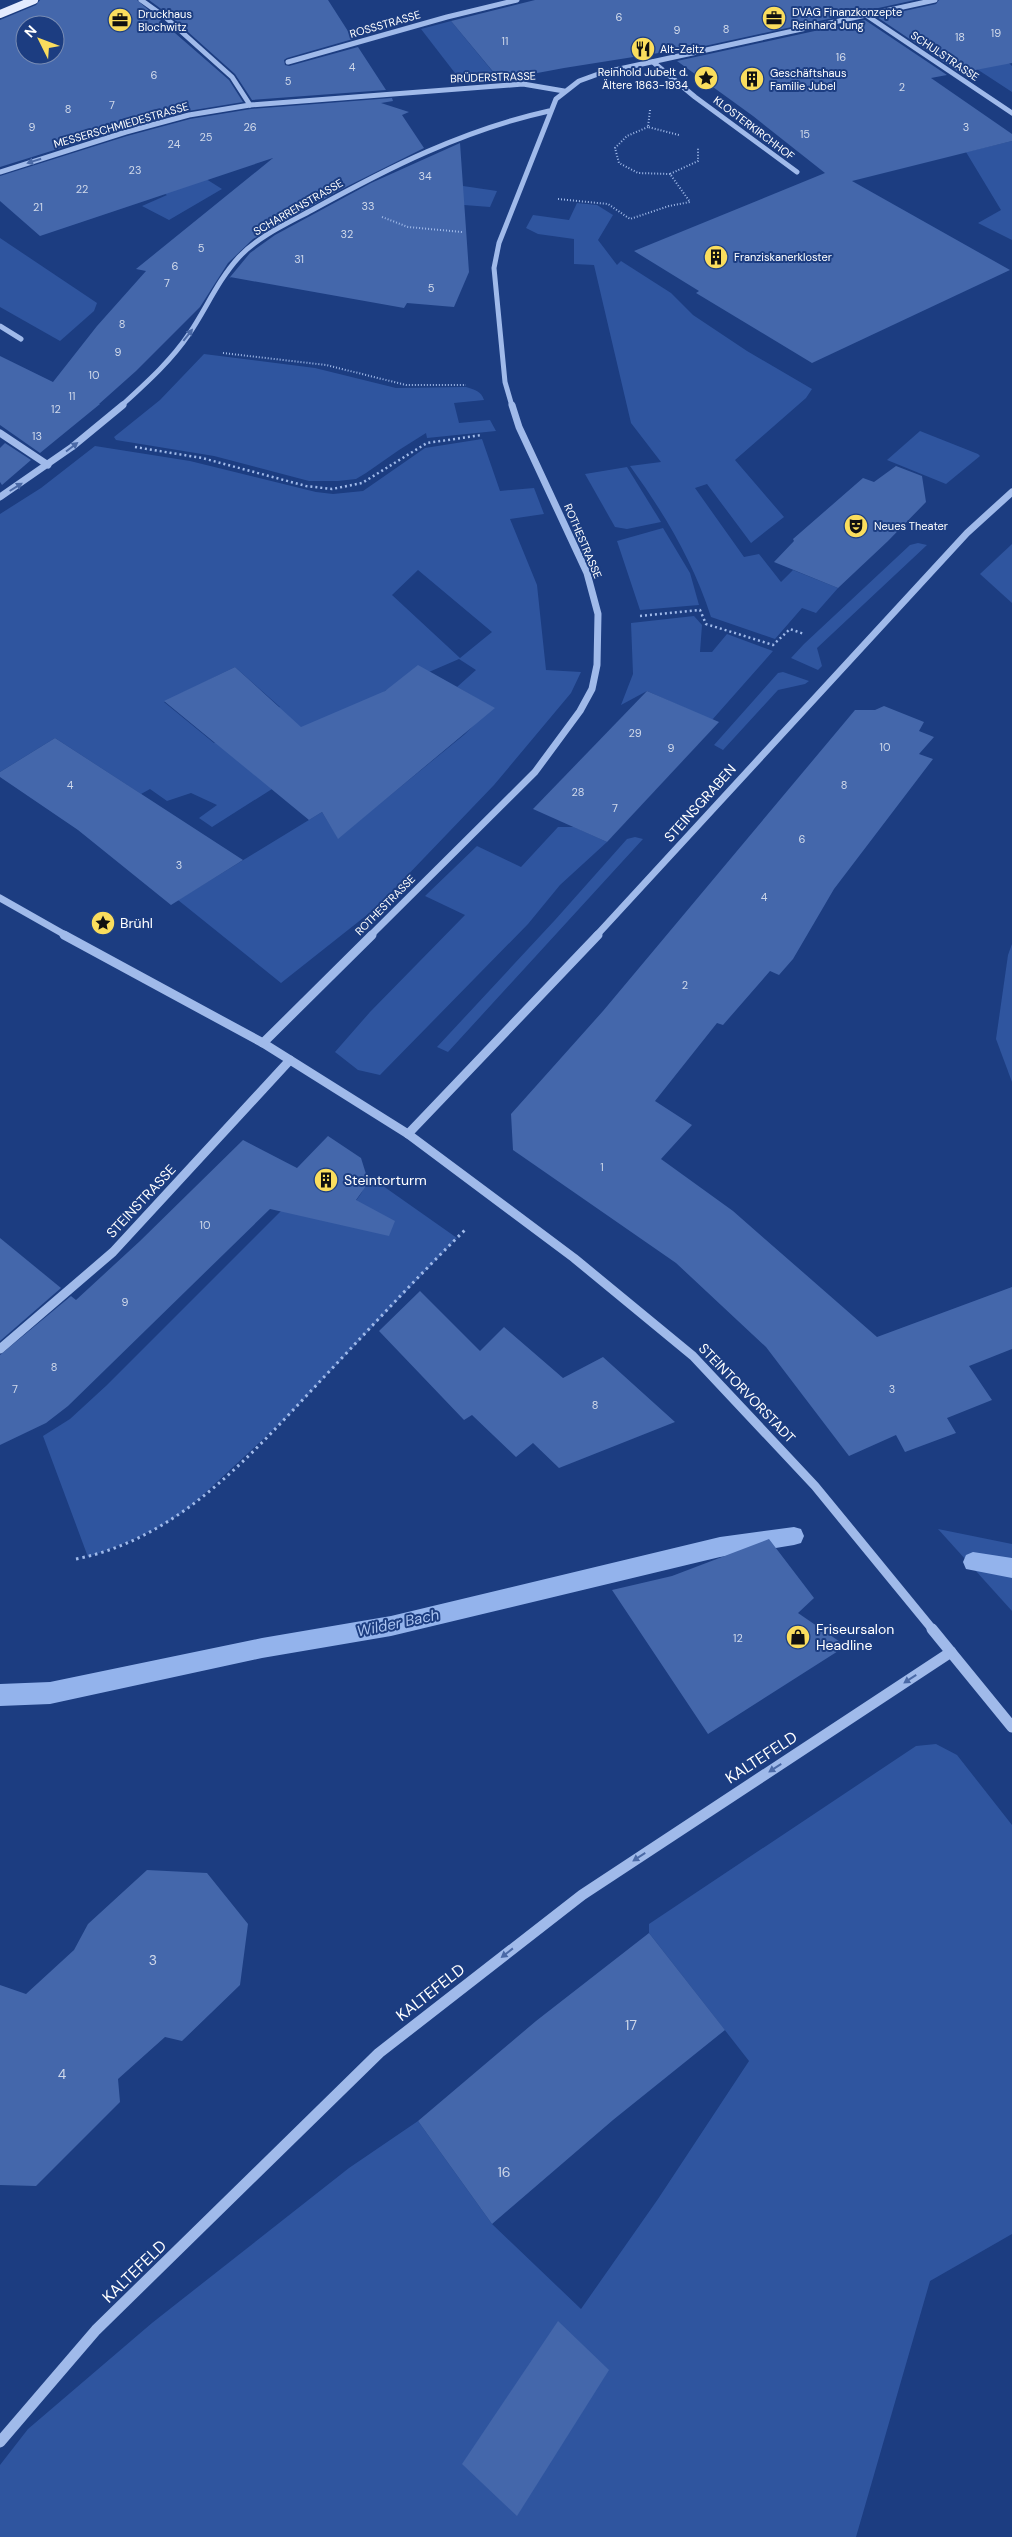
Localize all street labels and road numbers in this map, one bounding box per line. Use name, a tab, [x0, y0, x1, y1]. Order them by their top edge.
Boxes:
street label: ROSSSTRASSE	[348, 7, 422, 41]
street label: SCHULSTRASSE	[908, 28, 982, 84]
street label: BRÜDERSTRASSE	[450, 69, 536, 85]
street label: KLOSTERKIRCHHOF	[711, 93, 797, 163]
street label: MESSERSCHMIEDESTRASSE	[52, 99, 190, 151]
street label: SCHARRENSTRASSE	[251, 176, 345, 238]
street label: ROTHESTRASSE	[561, 502, 605, 580]
street label: STEINSGRABEN	[660, 760, 740, 846]
street label: ROTHESTRASSE	[352, 872, 418, 938]
street label: STEINSTRASSE	[102, 1160, 180, 1242]
street label: STEINTORVORSTADT	[695, 1339, 799, 1447]
street label: KALTEFELD	[721, 1726, 801, 1788]
street label: KALTEFELD	[392, 1959, 469, 2026]
street label: KALTEFELD	[98, 2235, 171, 2307]

